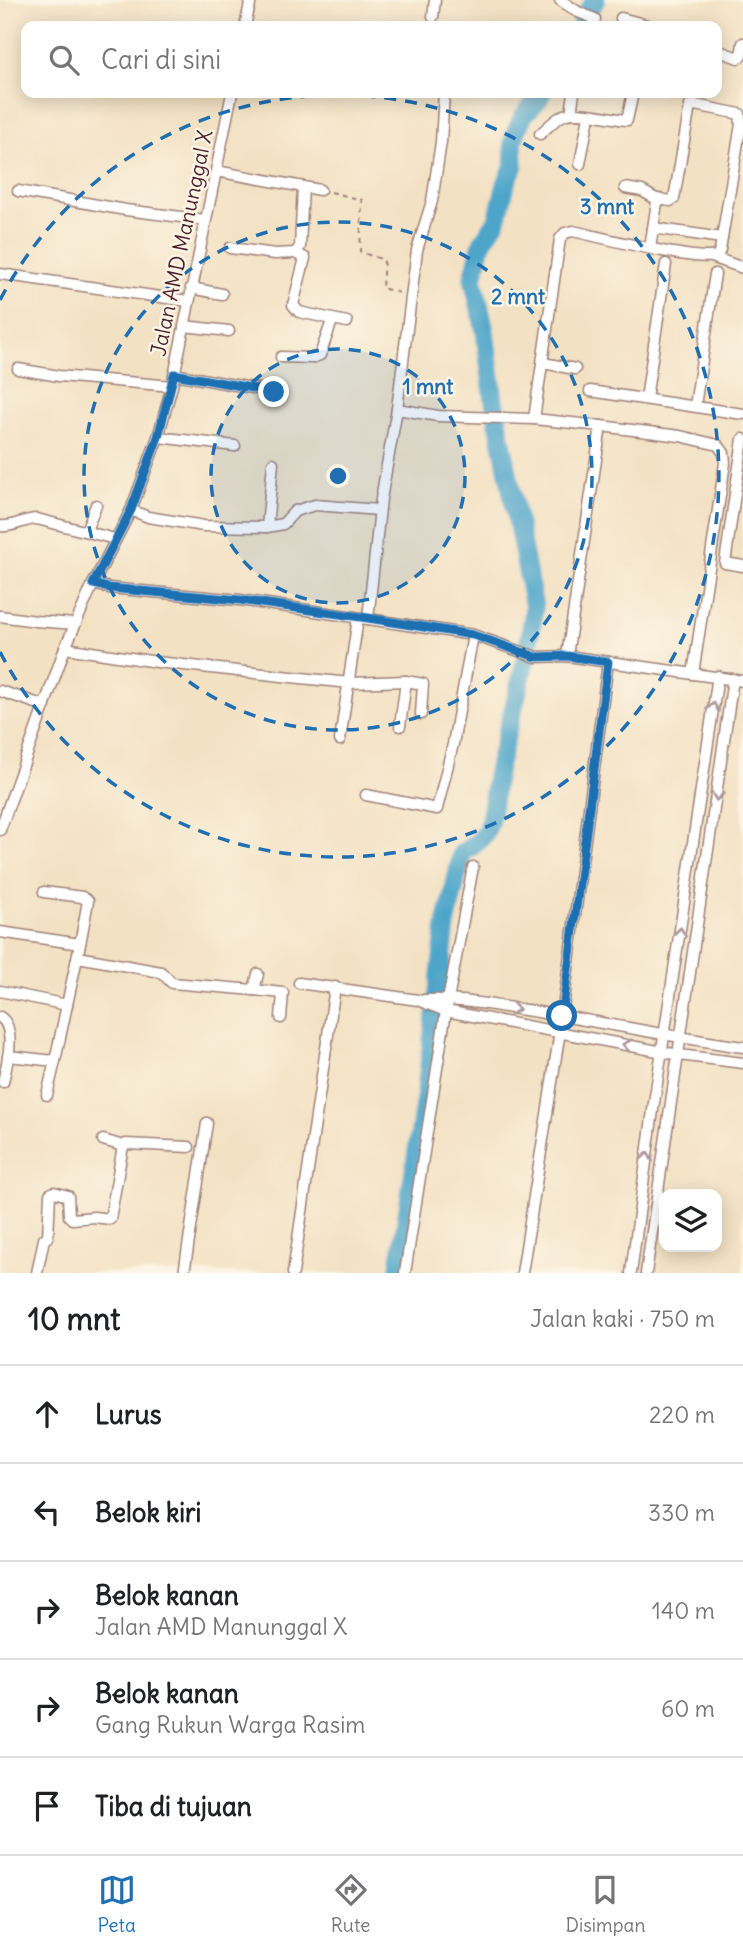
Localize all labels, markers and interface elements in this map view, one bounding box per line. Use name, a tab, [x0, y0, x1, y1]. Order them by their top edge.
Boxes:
search box	[21, 21, 722, 98]
icon: search	[45, 41, 83, 79]
text: Cari di sini	[101, 43, 221, 76]
street label: Jalan AMD Manunggal X	[144, 127, 219, 358]
text: 3 mnt	[580, 193, 635, 220]
text: 2 mnt	[491, 283, 546, 310]
text: 1 mnt	[403, 373, 454, 400]
route end	[258, 376, 289, 407]
centre of rings	[326, 464, 350, 488]
one-way arrow	[705, 701, 720, 713]
one-way arrow	[709, 790, 724, 801]
one-way arrow	[672, 926, 687, 938]
route start	[546, 1000, 577, 1031]
one-way arrow	[510, 1001, 521, 1016]
one-way arrow	[621, 1038, 633, 1053]
one-way arrow	[639, 1151, 654, 1163]
map controls	[659, 1189, 722, 1252]
button: layers	[659, 1189, 722, 1252]
text: 10 mnt	[28, 1300, 120, 1338]
text: Jalan kaki · 750 m	[530, 1304, 715, 1333]
icon: ahead	[28, 1395, 66, 1433]
text: Lurus	[95, 1398, 162, 1431]
text: 220 m	[649, 1400, 715, 1429]
icon: left	[28, 1493, 66, 1531]
text: Belok kiri	[95, 1496, 201, 1529]
text: 330 m	[648, 1498, 715, 1527]
text: Belok kanan	[95, 1579, 239, 1612]
icon: right	[28, 1591, 66, 1629]
text: 140 m	[652, 1596, 715, 1625]
text: Jalan AMD Manunggal X	[95, 1612, 347, 1641]
text: Belok kanan	[95, 1677, 239, 1710]
icon: right	[28, 1689, 66, 1727]
text: 60 m	[661, 1694, 715, 1723]
text: Gang Rukun Warga Rasim	[95, 1710, 366, 1739]
icon: arrive	[28, 1787, 66, 1825]
text: Tiba di tujuan	[95, 1790, 252, 1823]
tab: Peta	[98, 1871, 136, 1937]
tab: Rute	[331, 1871, 370, 1937]
tab: Disimpan	[565, 1871, 645, 1937]

